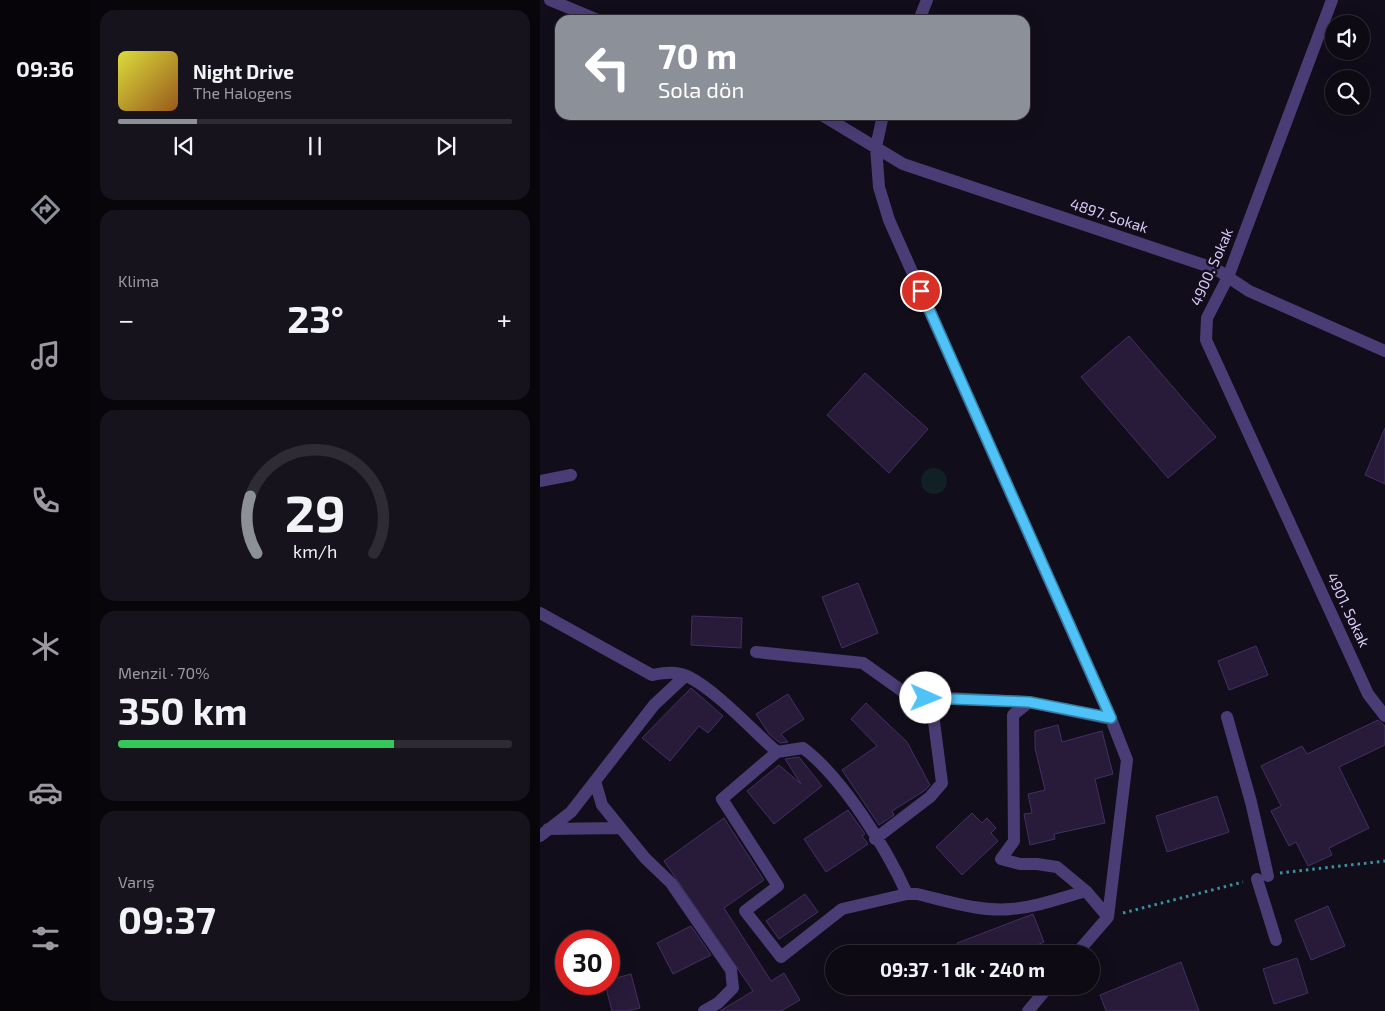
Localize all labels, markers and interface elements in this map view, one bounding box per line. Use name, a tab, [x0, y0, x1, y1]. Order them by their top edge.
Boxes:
map controls	[1325, 15, 1370, 115]
button: sound	[1325, 15, 1370, 60]
text: 70 m	[658, 34, 737, 76]
icon: left	[575, 35, 640, 100]
text: 09:36	[16, 55, 74, 81]
text: Night Drive	[193, 60, 294, 83]
button: search	[1325, 70, 1370, 115]
text: Sola dön	[658, 76, 744, 102]
text: The Halogens	[193, 83, 292, 102]
icon: previous	[170, 132, 198, 160]
icon: pause	[301, 132, 329, 160]
icon: next	[432, 132, 460, 160]
icon: directions	[28, 192, 63, 227]
street label: 4897. Sokak	[1068, 194, 1151, 236]
street label: 4900. Sokak	[1186, 225, 1236, 308]
pin	[900, 270, 942, 312]
text: Klima	[118, 271, 159, 290]
icon: arrive	[907, 277, 935, 305]
text: 23°	[287, 295, 344, 341]
text: −	[118, 302, 134, 336]
text: +	[497, 302, 512, 336]
icon: music	[28, 338, 63, 373]
text: 29	[285, 480, 345, 542]
icon: phone	[28, 483, 63, 518]
text: km/h	[293, 540, 337, 562]
street label: 4901. Sokak	[1324, 570, 1374, 650]
icon: climate	[28, 629, 63, 664]
text: Menzil · 70%	[118, 663, 209, 682]
position arrow	[899, 671, 951, 723]
text: 350 km	[118, 687, 247, 733]
icon: car	[28, 775, 63, 810]
text: Varış	[118, 872, 155, 891]
text: 09:37	[118, 896, 216, 942]
icon: filters	[28, 921, 63, 956]
speed limit sign: 30	[555, 930, 620, 995]
text: 09:37 · 1 dk · 240 m	[880, 958, 1045, 981]

